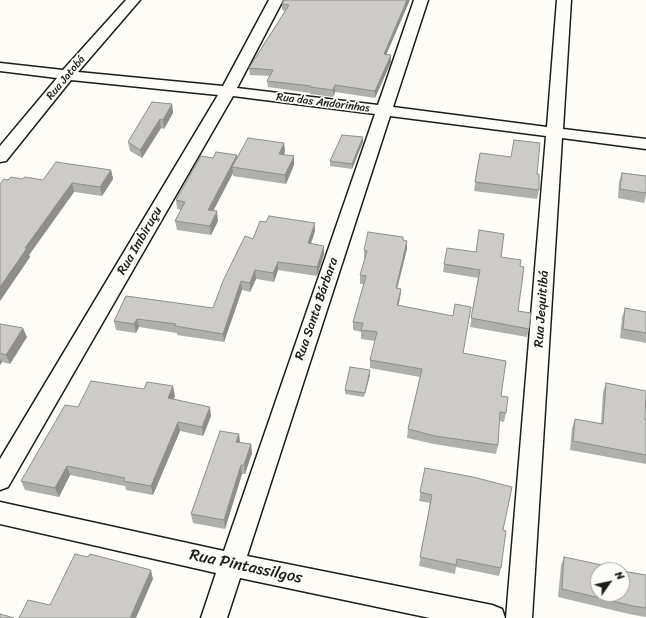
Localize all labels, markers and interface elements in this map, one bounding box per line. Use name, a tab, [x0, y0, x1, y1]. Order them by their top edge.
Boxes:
street label: Rua Jatobá	[44, 53, 88, 103]
street label: Rua das Andorinhas	[276, 91, 370, 115]
street label: Rua Imbiruçu	[114, 204, 166, 278]
street label: Rua Santa Bárbara	[292, 256, 342, 362]
street label: Rua Jequitibá	[532, 270, 552, 348]
street label: Rua Pintassilgos	[188, 546, 304, 588]
north arrow	[590, 562, 630, 602]
text: N	[610, 567, 630, 584]

